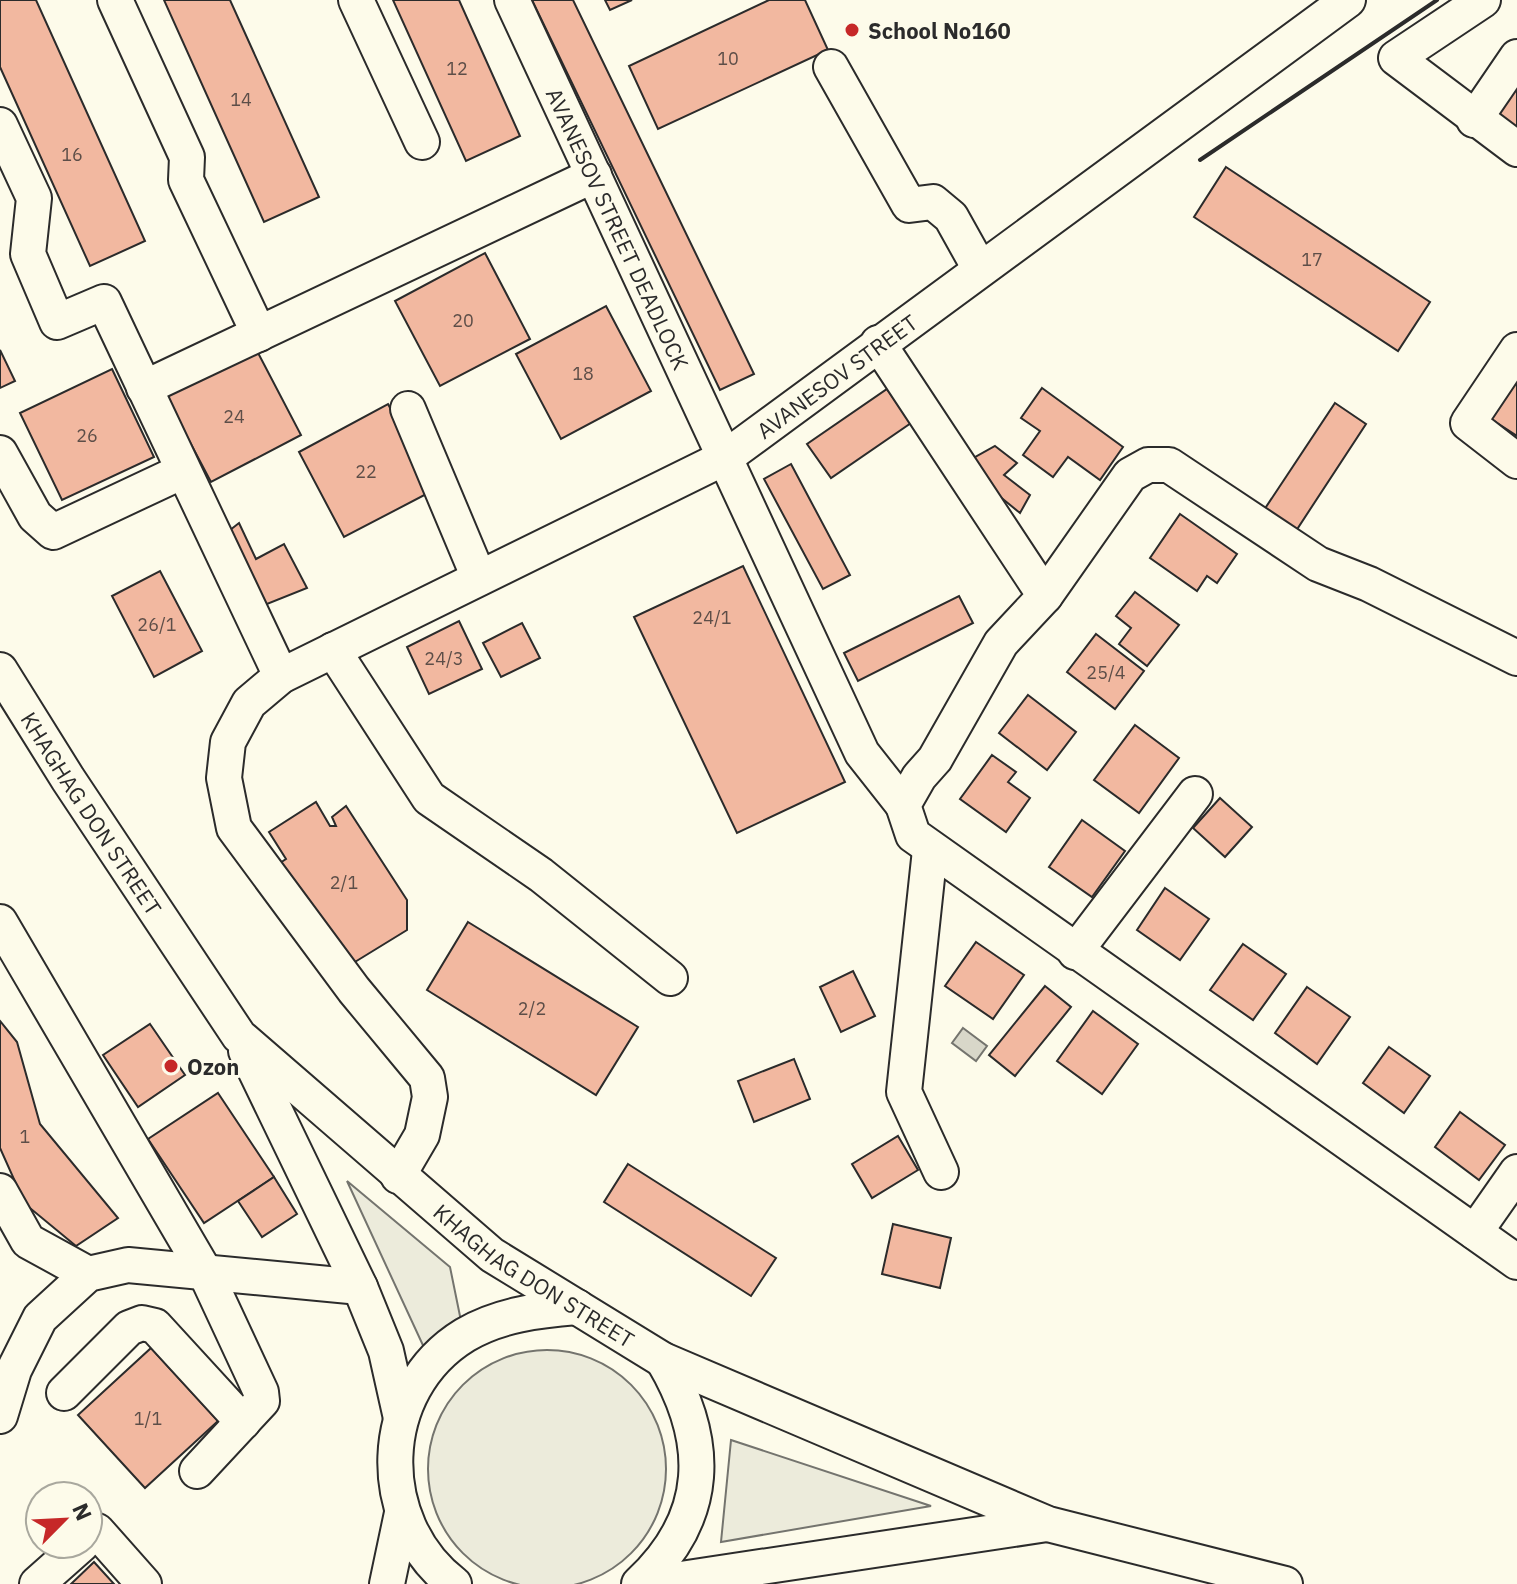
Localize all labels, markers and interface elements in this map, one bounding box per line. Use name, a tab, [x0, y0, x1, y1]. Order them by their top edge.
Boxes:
place label: School No160	[868, 16, 1011, 45]
marker: School No160	[843, 21, 861, 39]
house number: 10	[717, 47, 739, 70]
house number: 12	[446, 57, 468, 80]
street label: AVANESOV STREET DEADLOCK	[540, 83, 696, 374]
house number: 14	[230, 88, 252, 111]
house number: 16	[61, 143, 83, 166]
house number: 17	[1301, 248, 1323, 271]
street label: AVANESOV STREET	[750, 307, 923, 444]
house number: 20	[452, 309, 474, 332]
house number: 18	[572, 362, 594, 385]
house number: 24	[223, 405, 245, 428]
house number: 26	[76, 424, 98, 447]
house number: 22	[355, 460, 377, 483]
house number: 24/1	[692, 606, 732, 629]
house number: 26/1	[137, 613, 177, 636]
house number: 24/3	[424, 647, 464, 670]
house number: 25/4	[1086, 661, 1126, 684]
street label: KHAGHAG DON STREET	[15, 706, 169, 921]
house number: 2/1	[330, 871, 358, 894]
house number: 2/2	[518, 997, 546, 1020]
place label: Ozon	[187, 1052, 239, 1081]
marker: Ozon	[162, 1057, 180, 1075]
house number: 1	[20, 1125, 30, 1148]
street label: KHAGHAG DON STREET	[428, 1197, 640, 1354]
house number: 1/1	[134, 1407, 162, 1430]
north arrow	[24, 1480, 104, 1560]
text: N	[66, 1498, 99, 1525]

